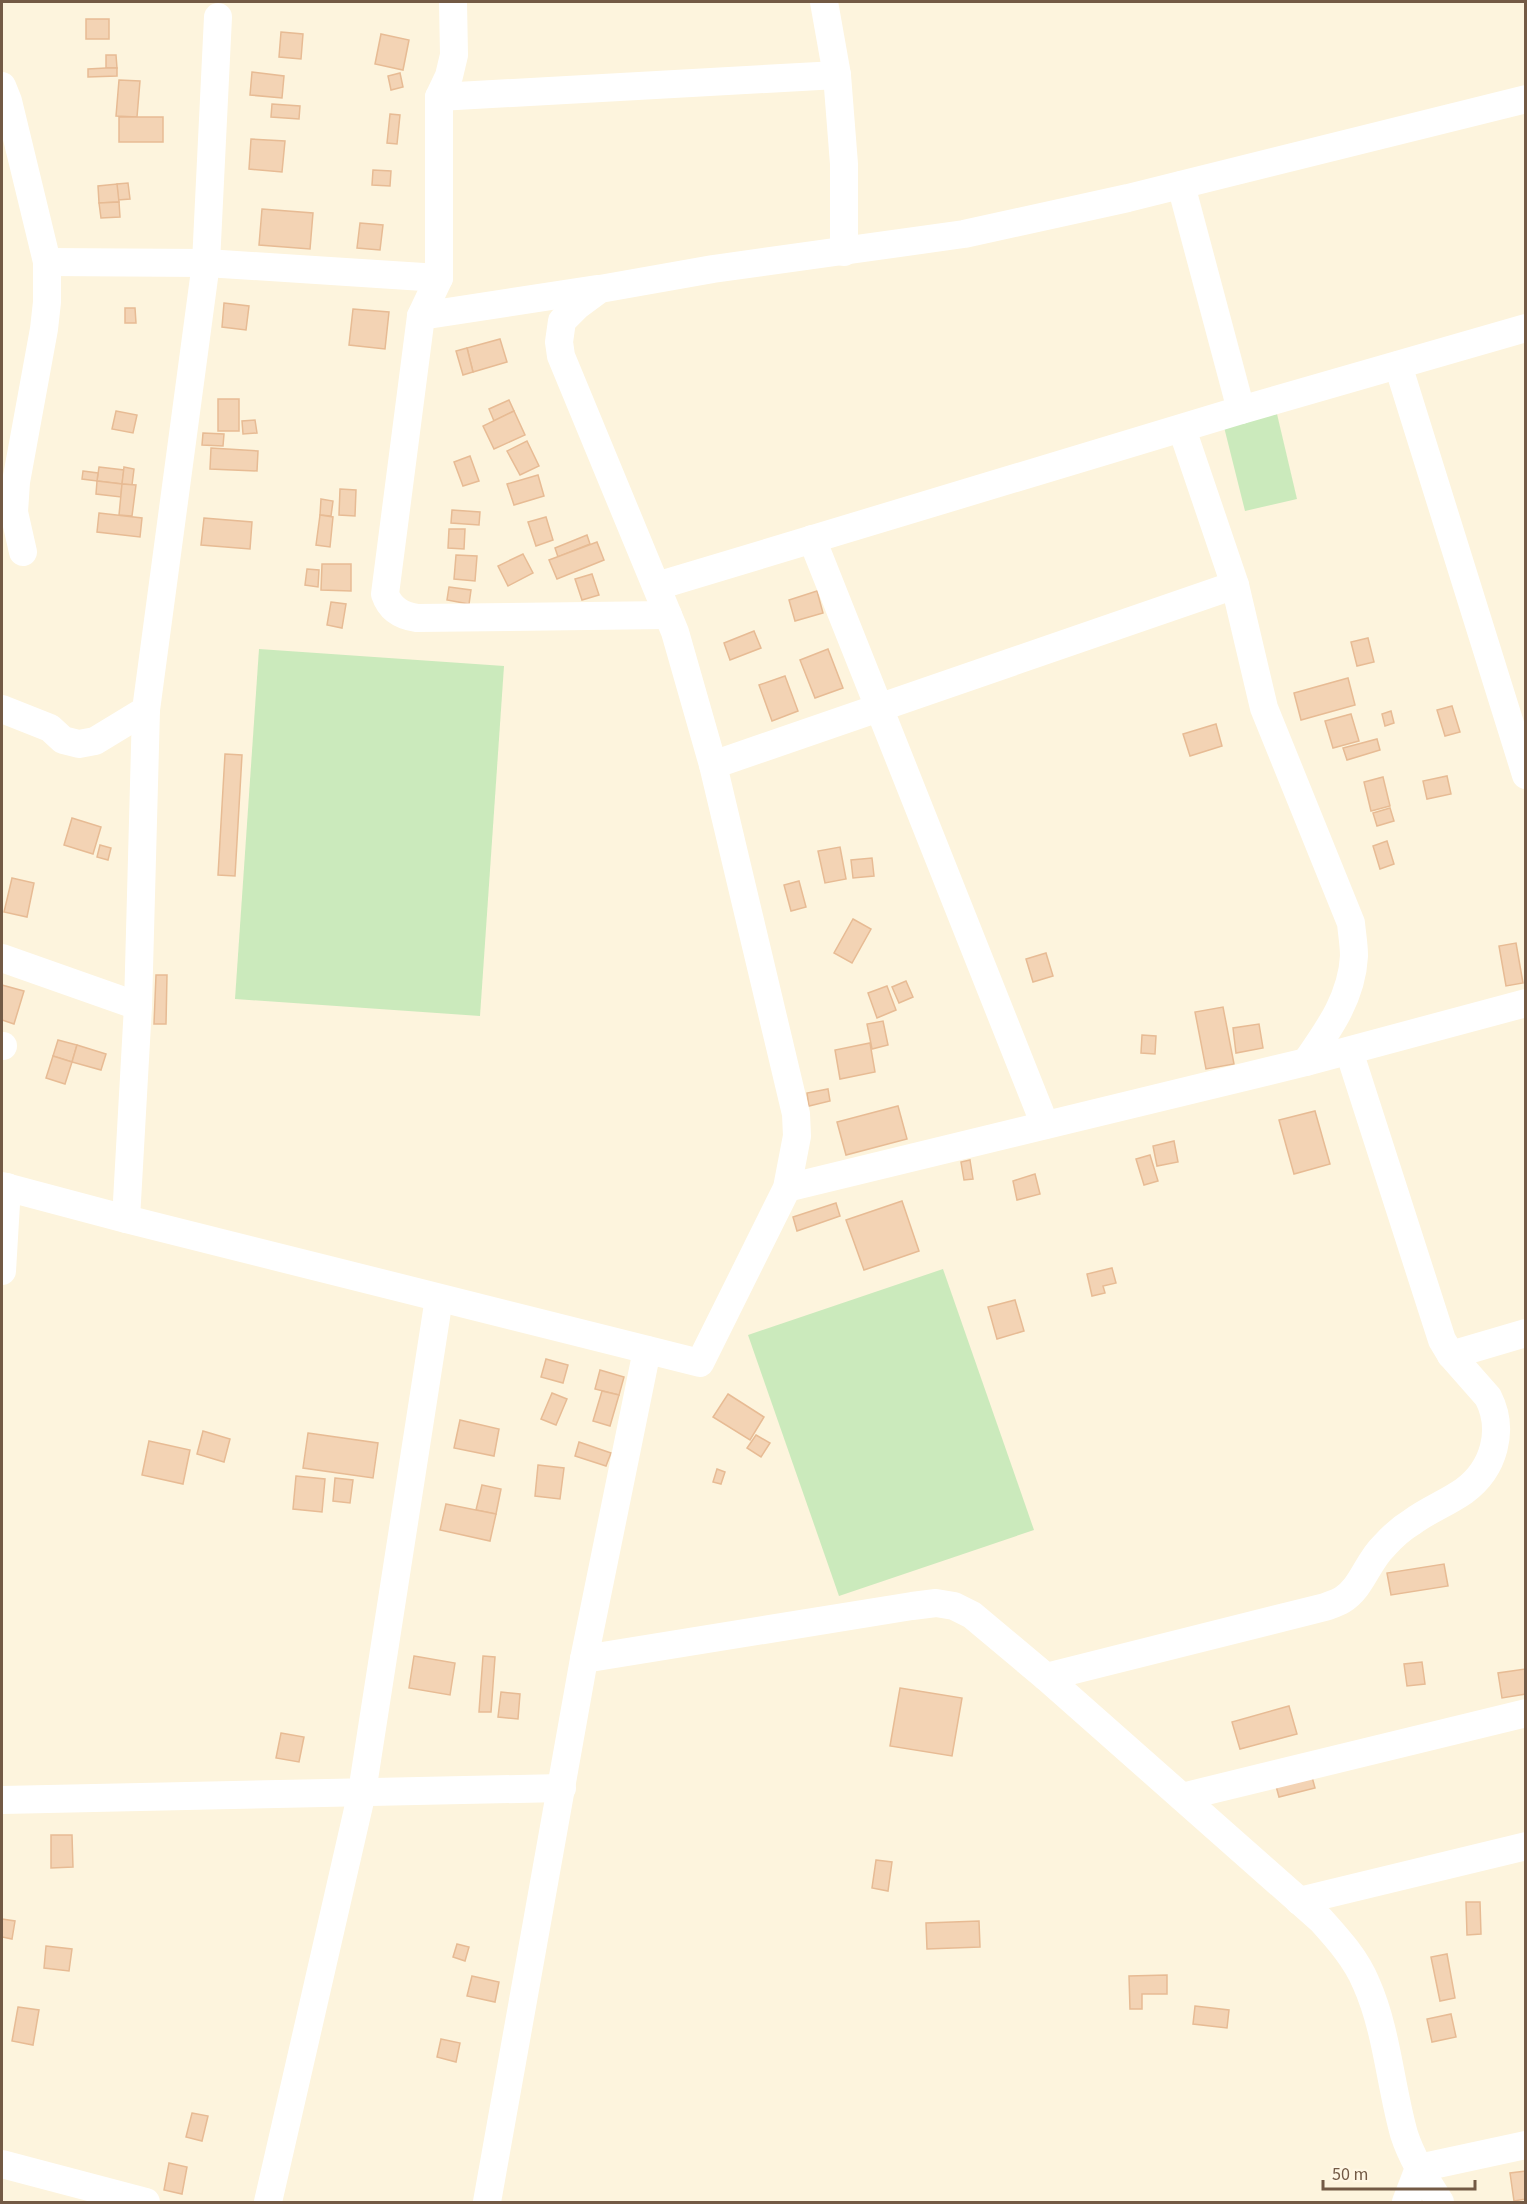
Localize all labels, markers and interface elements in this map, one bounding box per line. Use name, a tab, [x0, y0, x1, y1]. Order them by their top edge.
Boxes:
scale bar	[1323, 2153, 1474, 2191]
text: 50 m	[1332, 2162, 1368, 2187]

